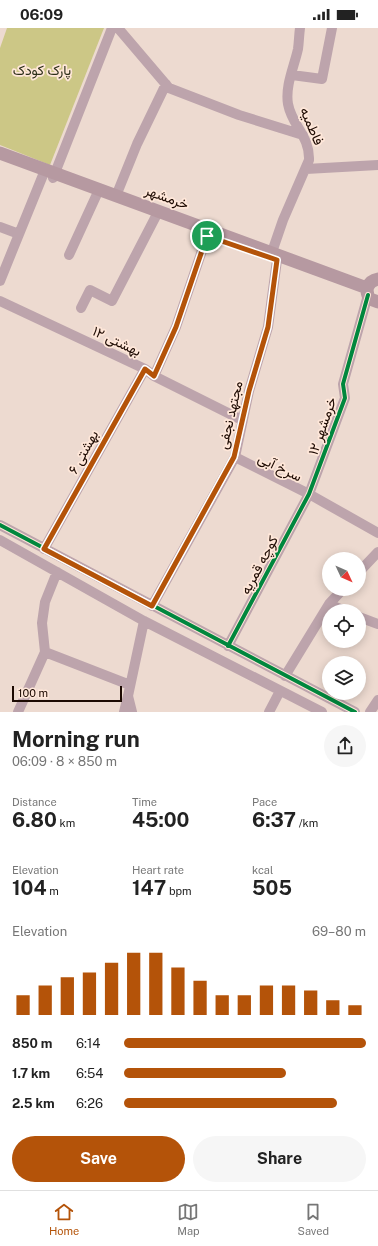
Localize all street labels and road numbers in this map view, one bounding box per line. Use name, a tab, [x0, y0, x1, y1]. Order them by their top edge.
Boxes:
street label: فاطمیه	[297, 105, 327, 147]
street label: خرمشهر	[142, 181, 191, 213]
street label: بهشتی ۱۲	[90, 323, 144, 360]
street label: مجتهد نجفی	[214, 379, 247, 451]
street label: خرمشهر ۱۲	[305, 395, 340, 457]
street label: بهشتی ۶	[65, 427, 102, 477]
street label: سرخ آبی	[254, 450, 305, 487]
street label: کوچه قمریه	[237, 533, 283, 598]

